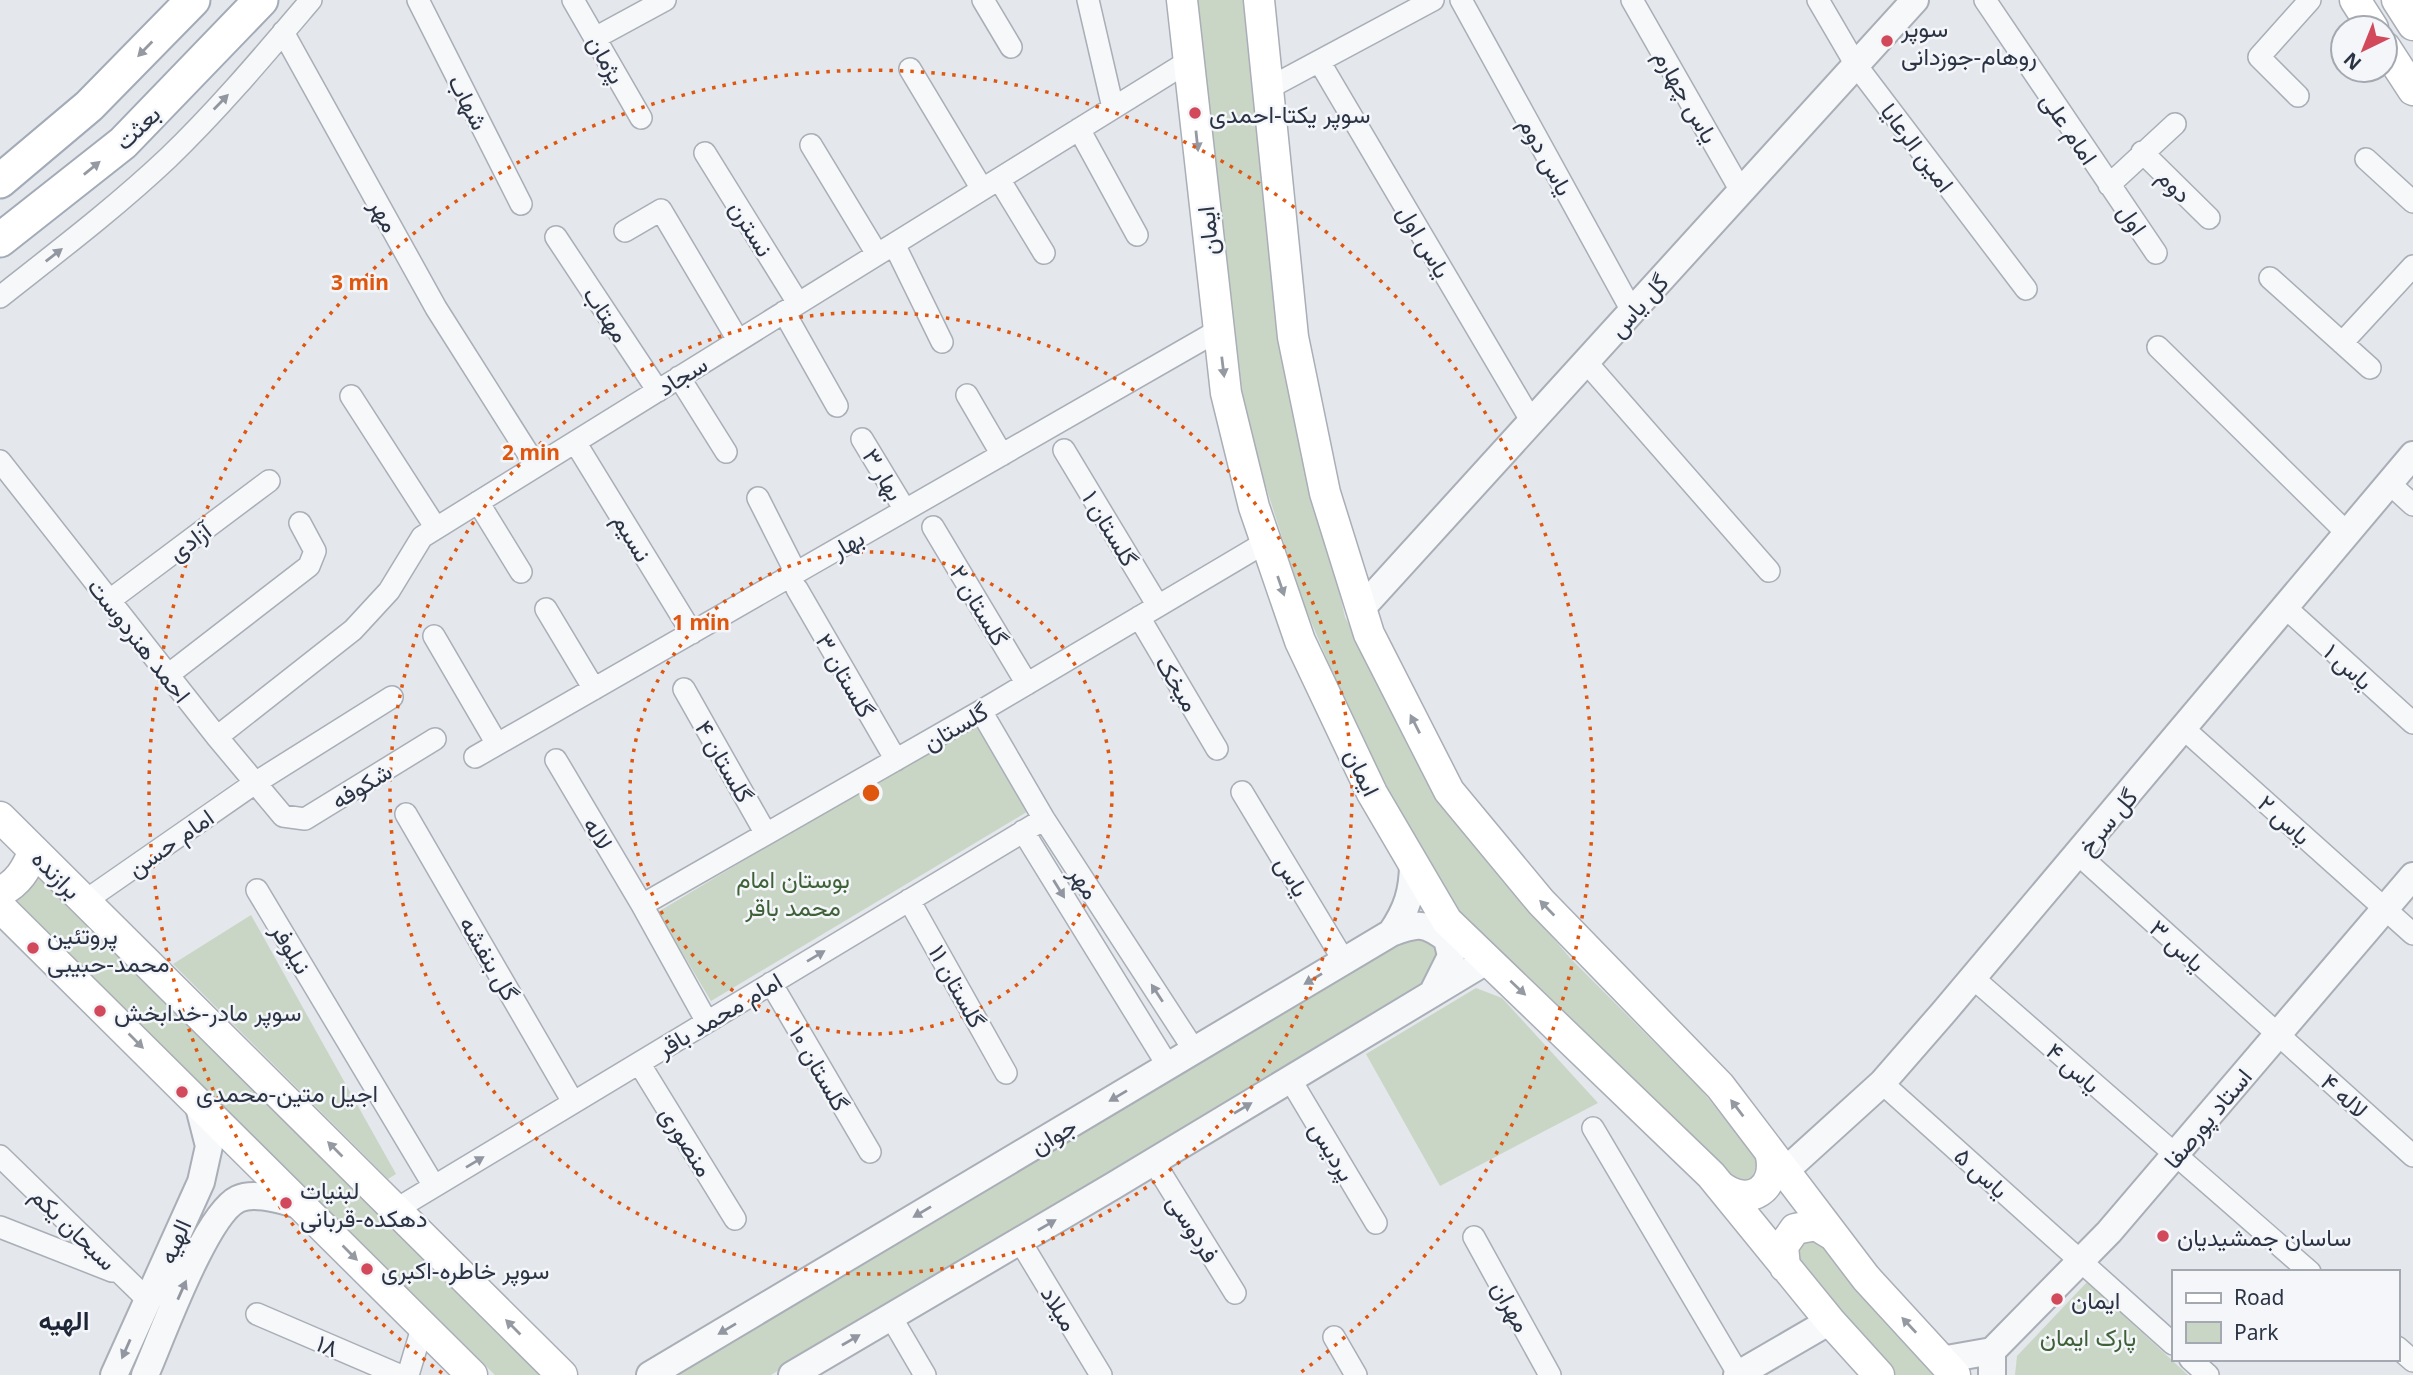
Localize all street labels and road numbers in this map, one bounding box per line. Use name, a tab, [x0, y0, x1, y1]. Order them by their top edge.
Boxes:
street label: پژمان	[579, 29, 634, 90]
street label: یاس چهارم	[1646, 43, 1727, 149]
street label: شهاب	[441, 69, 497, 135]
street label: امام علی	[2033, 85, 2106, 171]
street label: امین الرعایا	[1874, 96, 1962, 198]
street label: بعثت	[107, 97, 167, 157]
street label: یاس دوم	[1511, 111, 1582, 202]
street label: دوم	[2150, 160, 2200, 210]
street label: مهر	[362, 191, 408, 238]
street label: نسترن	[722, 194, 782, 262]
street label: اول	[2110, 197, 2156, 241]
street label: یاس اول	[1390, 198, 1460, 284]
street label: ایمان	[1188, 205, 1226, 257]
street label: گل یاس	[1601, 266, 1675, 344]
street label: مهتاب	[576, 279, 638, 349]
street label: سجاد	[651, 347, 713, 403]
street label: بهار ۳	[856, 442, 912, 506]
street label: گلستان ۱	[1075, 484, 1147, 572]
street label: نسیم	[605, 507, 660, 568]
street label: آزادی	[161, 512, 219, 568]
street label: بهار	[823, 520, 870, 566]
street label: گلستان ۲	[943, 558, 1017, 652]
street label: احمد هنردوست	[81, 571, 199, 709]
street label: گلستان ۳	[809, 627, 883, 723]
street label: یاس ۱	[2317, 635, 2381, 697]
street label: میخک	[1148, 649, 1208, 717]
street label: گلستان	[916, 694, 994, 758]
street label: گلستان ۴	[688, 714, 762, 808]
street label: ایمان	[1337, 743, 1389, 801]
street label: شکوفه	[325, 754, 397, 816]
street label: گل سرخ	[2070, 781, 2145, 862]
street label: یاس ۲	[2251, 786, 2319, 852]
street label: امام حسن	[120, 800, 221, 885]
street label: لاله	[576, 810, 622, 856]
street label: برازنده	[25, 842, 89, 906]
street label: یاس	[1268, 849, 1318, 903]
street label: مهر	[1061, 858, 1108, 905]
street label: گل بنفشه	[453, 910, 527, 1006]
street label: یاس ۳	[2143, 911, 2213, 979]
street label: نیلوفر	[263, 915, 320, 980]
street label: گلستان ۱۱	[922, 938, 994, 1034]
street label: امام محمد باقر	[649, 964, 788, 1066]
street label: گلستان ۱۰	[782, 1019, 858, 1117]
street label: یاس ۴	[2040, 1034, 2108, 1100]
street label: استاد پورصفا	[2155, 1061, 2260, 1176]
street label: لاله ۴	[2314, 1065, 2376, 1125]
street label: منصوری	[653, 1099, 721, 1183]
street label: جوان	[1024, 1108, 1082, 1162]
street label: پردیس	[1301, 1115, 1364, 1188]
street label: یاس ۵	[1948, 1139, 2016, 1205]
street label: سبحان یکم	[23, 1179, 124, 1278]
street label: فردوسی	[1160, 1187, 1228, 1269]
street label: الهیه	[150, 1213, 198, 1269]
street label: مهران	[1484, 1274, 1540, 1338]
street label: میلاد	[1034, 1279, 1086, 1337]
street label: ۱۸	[312, 1326, 344, 1364]

